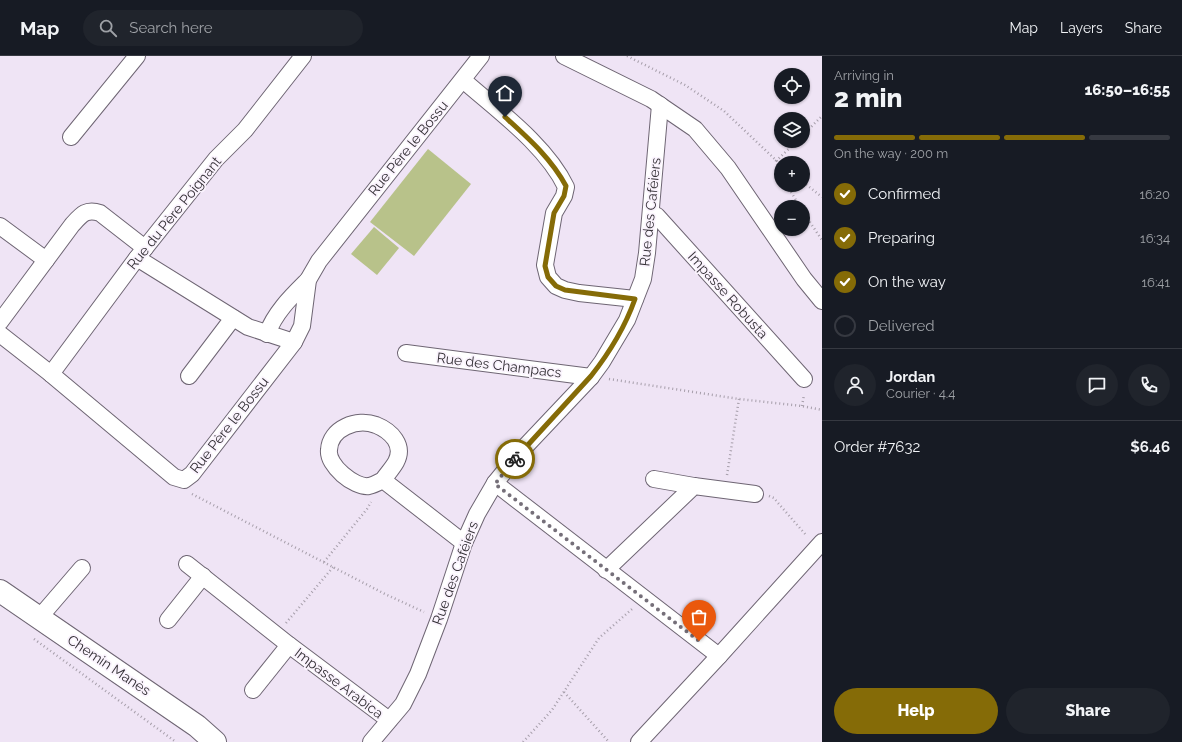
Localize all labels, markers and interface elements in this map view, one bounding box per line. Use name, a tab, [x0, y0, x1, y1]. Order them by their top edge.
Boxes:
search box	[83, 10, 363, 46]
text: Map	[20, 17, 59, 39]
icon: search	[97, 17, 119, 39]
text: Search here	[129, 19, 213, 37]
text: Map	[1010, 20, 1038, 36]
text: Layers	[1060, 20, 1103, 36]
text: Share	[1125, 20, 1162, 36]
map controls	[774, 68, 810, 236]
button: locate	[774, 68, 810, 104]
text: Arriving in	[834, 68, 894, 83]
pin	[488, 76, 522, 117]
text: 16:50–16:55	[1084, 81, 1170, 99]
icon: home	[494, 82, 516, 104]
text: 2 min	[834, 83, 902, 113]
street label: Rue Père le Bossu	[365, 97, 451, 199]
button: layers	[774, 112, 810, 148]
text: On the way · 200 m	[834, 146, 948, 161]
street label: Rue du Père Poignant	[124, 153, 225, 273]
button: +	[774, 156, 810, 192]
street label: Rue des Caféiers	[636, 157, 664, 267]
icon: check	[834, 183, 856, 205]
text: Confirmed	[868, 185, 941, 203]
text: 16:20	[1139, 187, 1170, 202]
button: −	[774, 200, 810, 236]
icon: check	[834, 227, 856, 249]
text: Preparing	[868, 229, 935, 247]
text: 16:34	[1140, 231, 1170, 246]
street label: Impasse Robusta	[685, 248, 771, 342]
icon: check	[834, 271, 856, 293]
text: On the way	[868, 273, 946, 291]
text: 16:41	[1141, 275, 1170, 290]
text: Delivered	[868, 317, 935, 335]
street label: Rue des Champacs	[436, 349, 562, 381]
button: person	[834, 364, 876, 406]
button: chat	[1076, 364, 1118, 406]
button: phone	[1128, 364, 1170, 406]
text: Jordan	[886, 368, 935, 386]
street label: Rue Père le Bossu	[187, 374, 271, 476]
text: Courier · 4.4	[886, 386, 955, 401]
text: Order #7632	[834, 438, 920, 456]
text: $6.46	[1130, 438, 1170, 456]
courier	[495, 439, 535, 479]
icon: bike	[504, 448, 526, 470]
street label: Rue des Caféiers	[429, 519, 481, 627]
pin	[682, 600, 716, 641]
icon: bag	[688, 606, 710, 628]
street label: Chemin Manès	[64, 631, 154, 699]
street label: Impasse Arabica	[292, 645, 386, 721]
button: Help	[834, 688, 998, 734]
button: Share	[1006, 688, 1170, 734]

